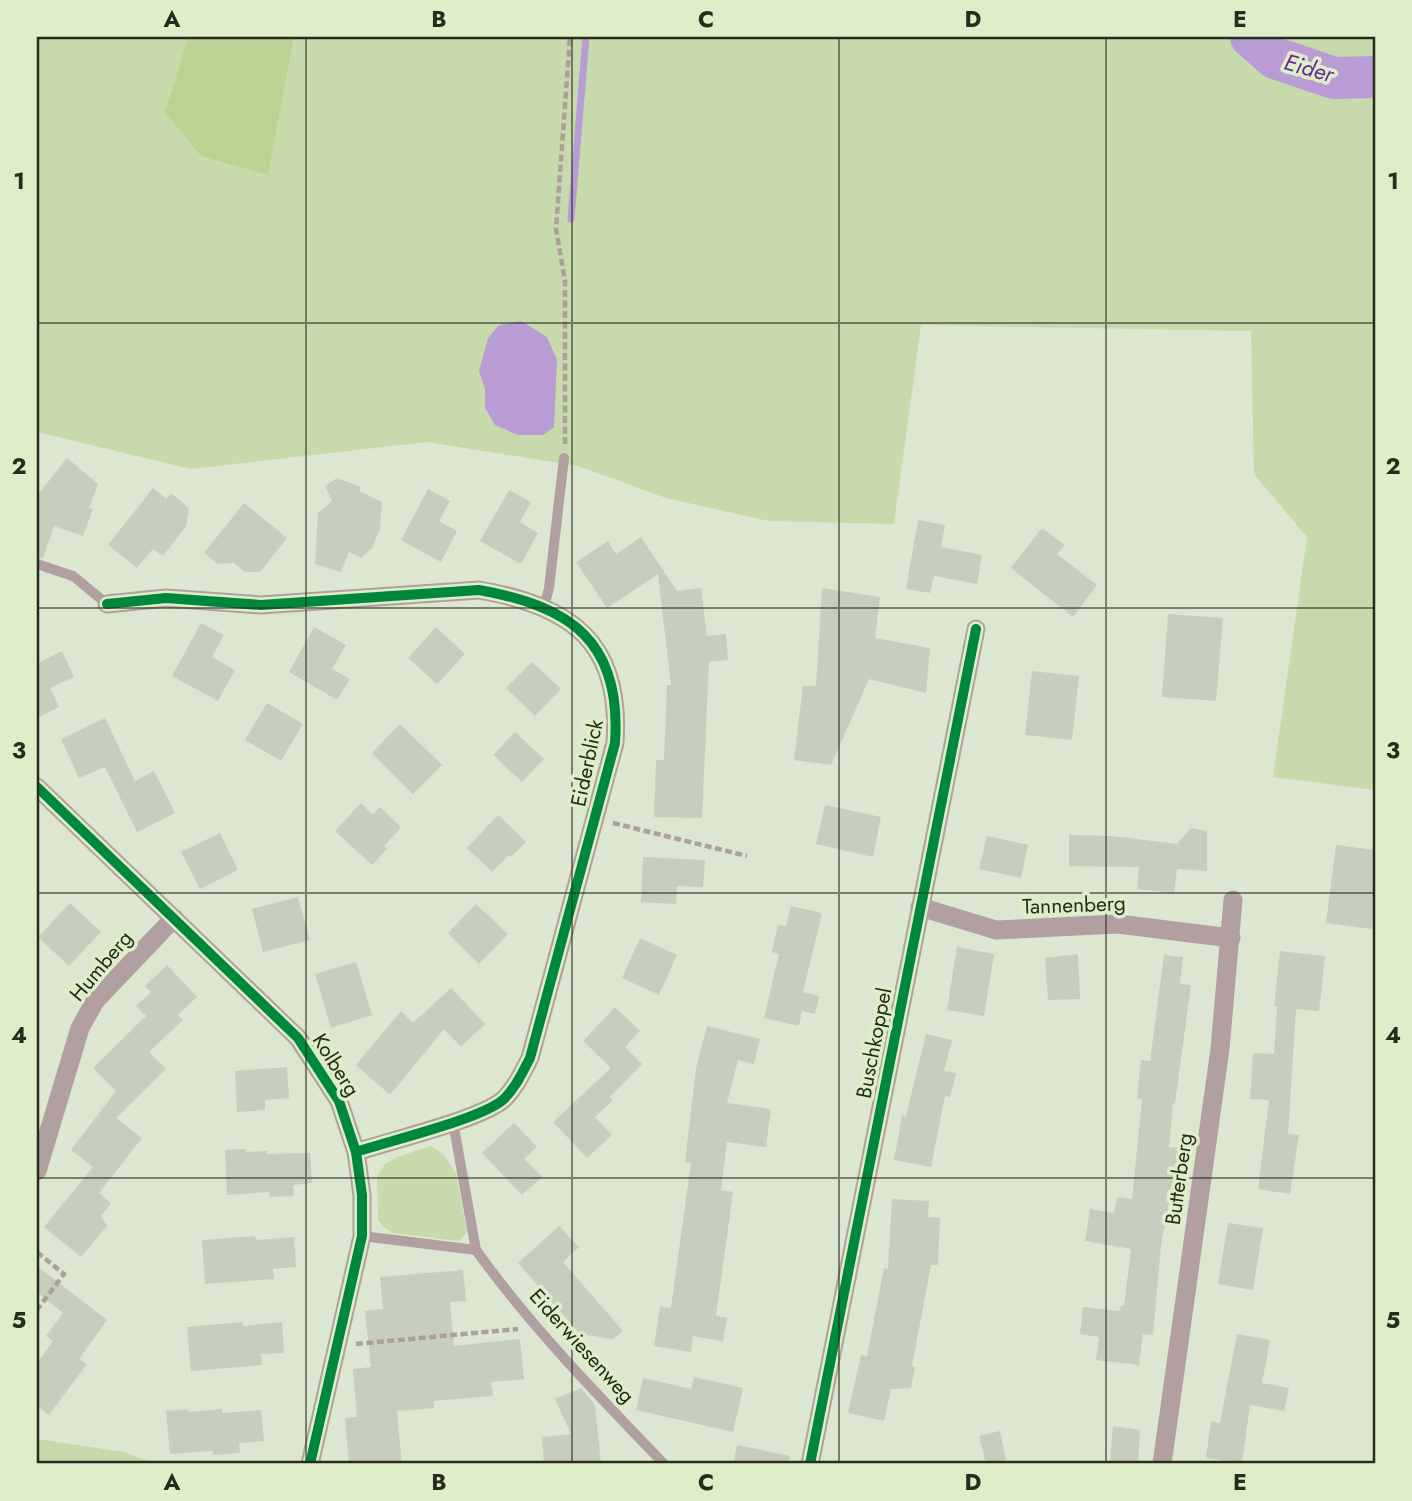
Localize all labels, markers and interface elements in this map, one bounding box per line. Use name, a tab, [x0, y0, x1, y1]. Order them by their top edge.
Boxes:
text: A	[163, 2, 181, 36]
text: B	[431, 2, 447, 36]
text: C	[698, 2, 714, 36]
text: D	[965, 2, 982, 36]
text: E	[1233, 2, 1247, 36]
water label: Eider	[1280, 45, 1339, 92]
text: 1	[13, 164, 25, 198]
text: 1	[1387, 164, 1399, 198]
text: 2	[11, 449, 27, 483]
text: 2	[1385, 449, 1401, 483]
street label: Eiderblick	[563, 716, 611, 809]
text: 3	[12, 733, 26, 767]
text: 3	[1386, 733, 1400, 767]
street label: Tannenberg	[1022, 888, 1126, 922]
street label: Humberg	[62, 924, 140, 1008]
street label: Buschkoppel	[849, 985, 899, 1101]
text: 4	[11, 1018, 27, 1052]
text: 4	[1385, 1018, 1401, 1052]
street label: Kolberg	[305, 1028, 367, 1102]
street label: Butterberg	[1158, 1131, 1200, 1227]
street label: Eiderwiesenweg	[522, 1282, 642, 1410]
text: 5	[12, 1303, 26, 1337]
text: 5	[1386, 1303, 1400, 1337]
text: A	[163, 1465, 181, 1499]
text: B	[431, 1465, 447, 1499]
text: C	[698, 1465, 714, 1499]
text: D	[965, 1465, 982, 1499]
text: E	[1233, 1465, 1247, 1499]

